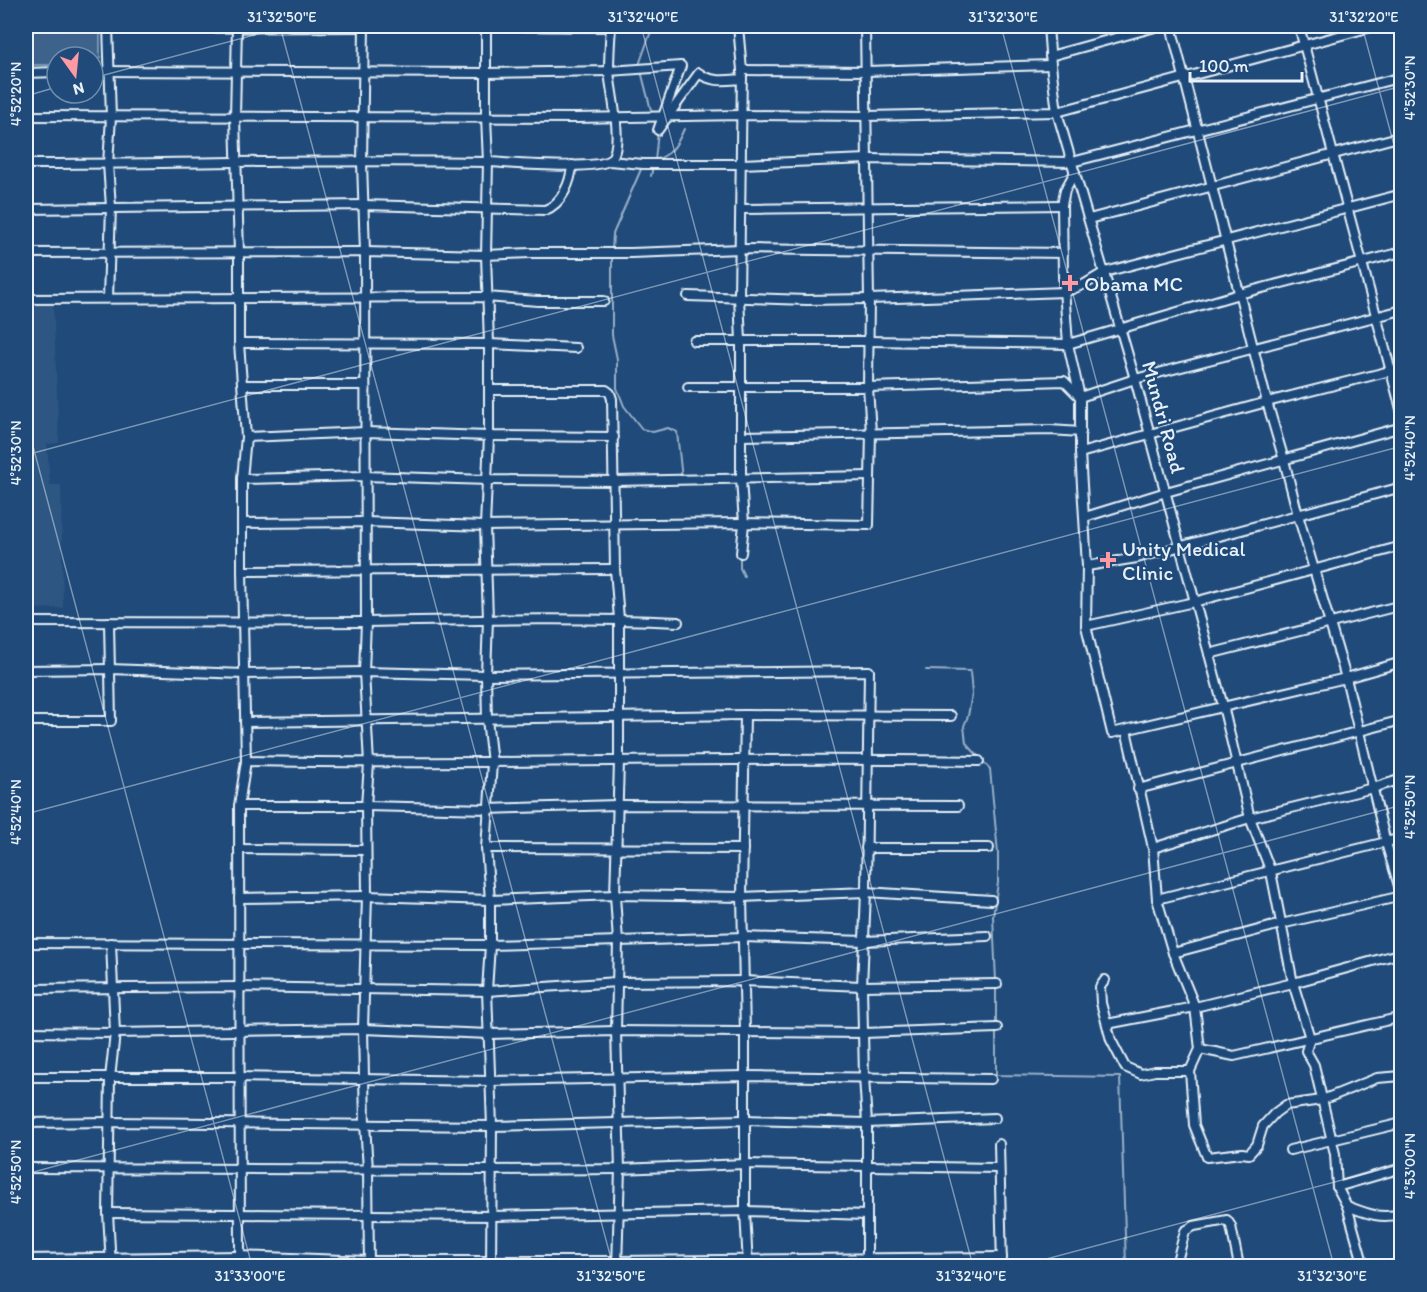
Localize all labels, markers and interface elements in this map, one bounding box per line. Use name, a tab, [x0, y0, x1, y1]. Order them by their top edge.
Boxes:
text: 31°32'50"E	[247, 8, 317, 26]
text: 31°32'40"E	[608, 8, 678, 26]
text: 31°32'30"E	[968, 8, 1038, 26]
text: 31°32'20"E	[1329, 8, 1399, 26]
north arrow	[45, 45, 105, 105]
scale bar	[1190, 45, 1302, 83]
text: 100 m	[1199, 55, 1249, 77]
text: 4°52'30"N	[1401, 55, 1419, 121]
text: 4°52'20"N	[7, 62, 25, 126]
text: N	[71, 78, 86, 100]
place label: Obama MC	[1084, 271, 1183, 296]
marker: Obama MC	[1061, 274, 1079, 292]
street label: Mundri Road	[1137, 358, 1191, 476]
text: 4°52'40"N	[1401, 415, 1419, 481]
text: 4°52'30"N	[7, 420, 25, 486]
place label: Unity Medical Clinic	[1122, 536, 1246, 585]
marker: Unity Medical Clinic	[1099, 551, 1117, 569]
text: 4°52'50"N	[1401, 775, 1419, 839]
text: 4°52'40"N	[7, 779, 25, 845]
text: 4°53'00"N	[1401, 1133, 1419, 1199]
text: 4°52'50"N	[7, 1140, 25, 1204]
text: 31°33'00"E	[215, 1267, 285, 1285]
text: 31°32'50"E	[576, 1267, 646, 1285]
text: 31°32'40"E	[936, 1267, 1006, 1285]
text: 31°32'30"E	[1297, 1267, 1367, 1285]

